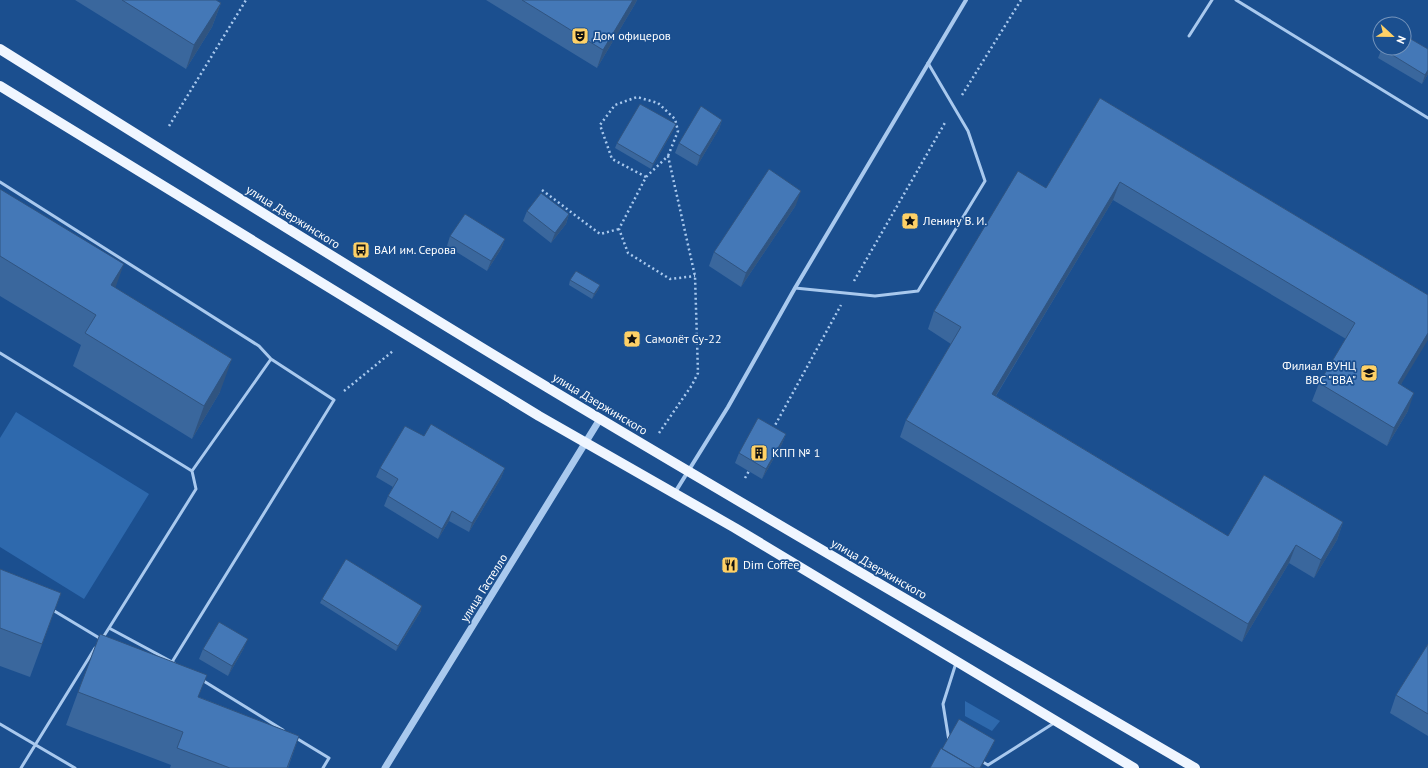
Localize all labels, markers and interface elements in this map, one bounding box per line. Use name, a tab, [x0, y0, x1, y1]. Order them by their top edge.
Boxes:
north arrow	[1372, 16, 1412, 56]
theatre icon: Дом офицеров	[570, 26, 590, 46]
place label: Дом офицеров	[593, 28, 671, 43]
text: N	[1393, 34, 1409, 46]
street label: улица Дзержинского	[243, 182, 343, 252]
place icon: Ленину В. И.	[900, 211, 920, 231]
place label: Ленину В. И.	[922, 213, 987, 228]
bus stop icon: ВАИ им. Серова	[351, 240, 371, 260]
place label: ВАИ им. Серова	[374, 242, 456, 257]
place icon: Самолёт Су-22	[622, 329, 642, 349]
place label: Самолёт Су-22	[645, 331, 721, 346]
place label: Филиал ВУНЦ ВВС "ВВА"	[1282, 358, 1356, 387]
school or university icon: Филиал ВУНЦ ВВС "ВВА"	[1359, 363, 1379, 383]
street label: улица Дзержинского	[550, 369, 651, 438]
building icon: КПП № 1	[749, 443, 769, 463]
place label: КПП № 1	[772, 445, 820, 460]
street label: улица Дзержинского	[829, 535, 930, 602]
street label: улица Гастелло	[457, 551, 511, 625]
restaurant icon: Dim Coffee	[720, 555, 740, 575]
place label: Dim Coffee	[743, 557, 799, 572]

